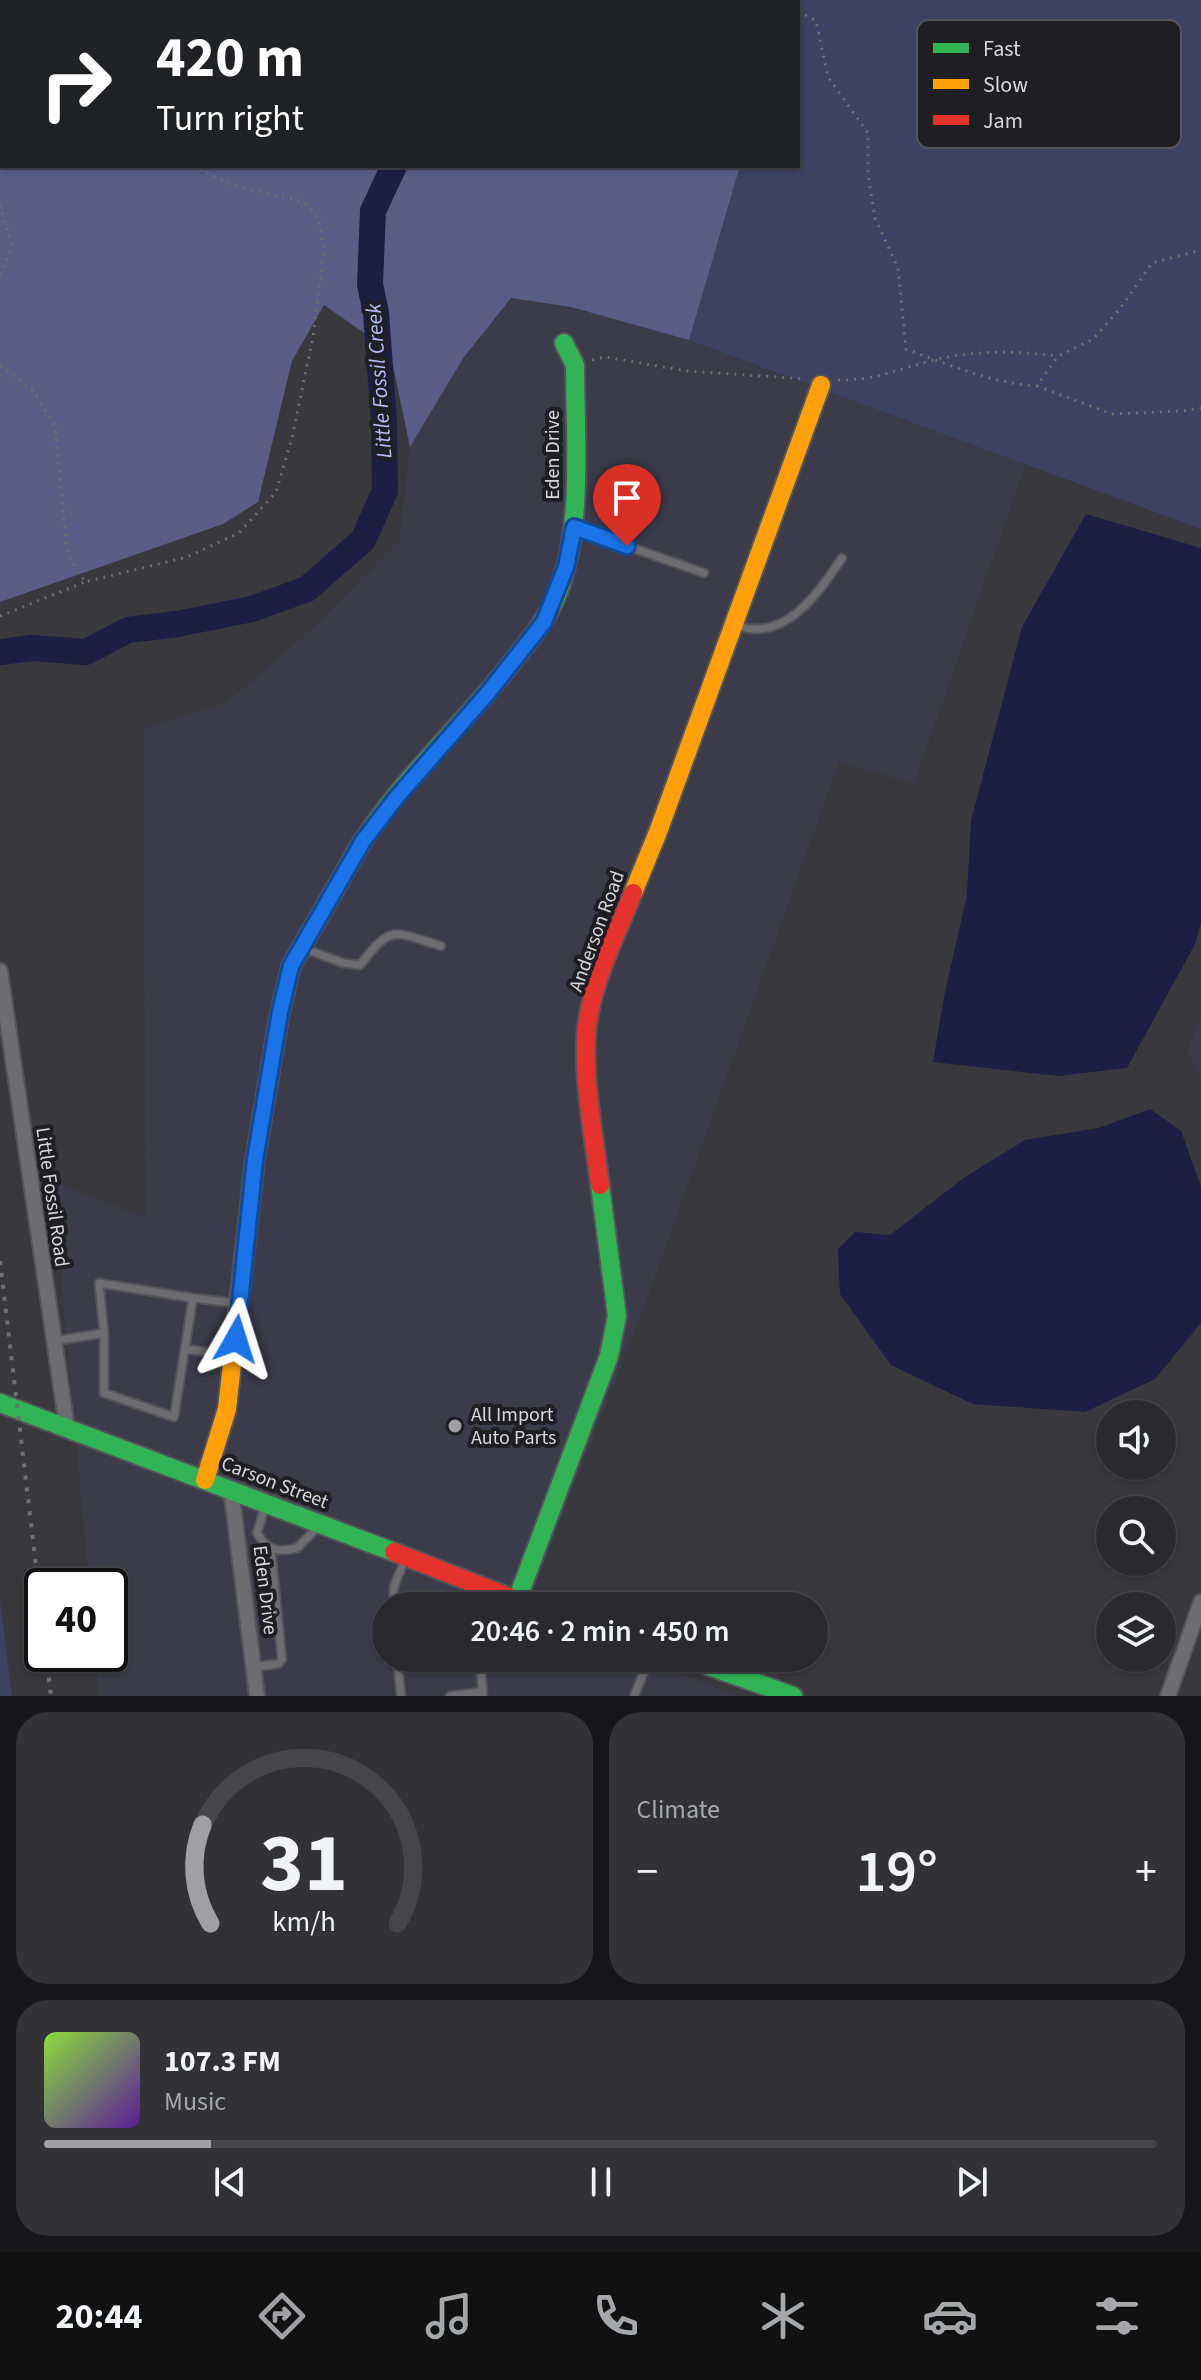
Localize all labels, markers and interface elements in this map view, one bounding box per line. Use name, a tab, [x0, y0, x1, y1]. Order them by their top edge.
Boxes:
text: 420 m	[156, 19, 304, 98]
legend	[917, 20, 1181, 148]
icon: right	[24, 32, 128, 136]
text: Fast	[983, 33, 1021, 65]
text: Slow	[983, 69, 1028, 101]
text: Turn right	[156, 93, 304, 144]
text: Jam	[983, 105, 1023, 137]
water label: Little Fossil Creek	[358, 302, 400, 460]
street label: Eden Drive	[539, 410, 567, 500]
pin	[593, 464, 661, 546]
icon: arrive	[605, 476, 649, 520]
street label: Anderson Road	[562, 867, 632, 996]
street label: Little Fossil Road	[28, 1125, 76, 1269]
position arrow	[194, 1297, 278, 1381]
map controls	[1096, 1400, 1176, 1672]
button: sound	[1096, 1400, 1176, 1480]
place label: All Import Auto Parts	[471, 1401, 556, 1452]
marker: All Import Auto Parts	[446, 1417, 464, 1435]
street label: Carson Street	[217, 1450, 332, 1516]
button: search	[1096, 1496, 1176, 1576]
street label: Eden Drive	[246, 1544, 284, 1636]
speed limit sign: 40	[24, 1568, 128, 1672]
button: layers	[1096, 1592, 1176, 1672]
text: 20:46 · 2 min · 450 m	[470, 1610, 730, 1653]
text: Climate	[637, 1791, 720, 1828]
text: 31	[260, 1805, 348, 1923]
text: 19°	[856, 1830, 938, 1915]
text: −	[637, 1841, 658, 1904]
text: +	[1135, 1841, 1157, 1904]
text: km/h	[273, 1902, 336, 1942]
text: 107.3 FM	[164, 2040, 281, 2083]
text: Music	[164, 2083, 226, 2120]
icon: previous	[208, 2160, 252, 2204]
icon: pause	[579, 2160, 623, 2204]
icon: next	[950, 2160, 994, 2204]
icon: directions	[254, 2288, 310, 2344]
icon: music	[421, 2288, 477, 2344]
icon: phone	[588, 2288, 644, 2344]
icon: climate	[755, 2288, 811, 2344]
icon: car	[922, 2288, 978, 2344]
icon: filters	[1089, 2288, 1145, 2344]
text: 20:44	[56, 2291, 142, 2342]

